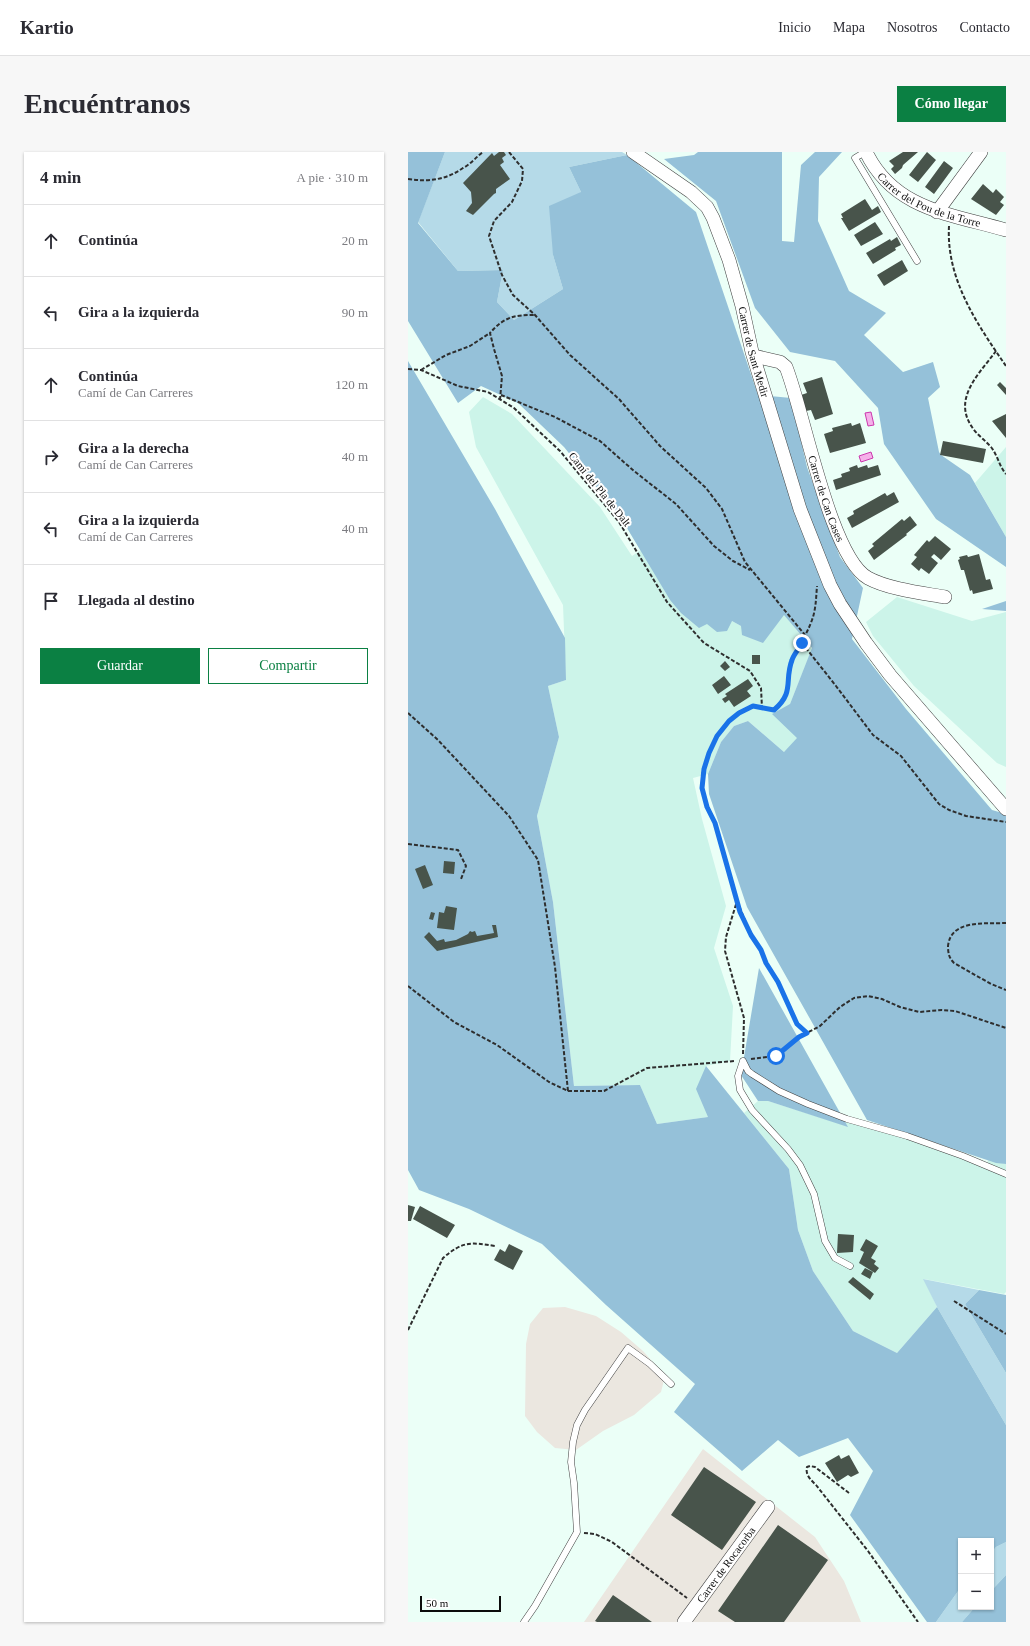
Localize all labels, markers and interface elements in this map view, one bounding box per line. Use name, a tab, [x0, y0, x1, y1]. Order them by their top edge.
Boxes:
text: Kartio	[20, 17, 74, 38]
text: Inicio	[778, 20, 811, 35]
text: Mapa	[833, 20, 865, 35]
text: Nosotros	[887, 20, 937, 35]
text: Contacto	[959, 20, 1010, 35]
button: Cómo llegar	[897, 86, 1006, 122]
text: Encuéntranos	[24, 88, 190, 119]
text: 4 min	[40, 168, 81, 187]
text: A pie · 310 m	[297, 170, 368, 185]
street label: Carrer del Pou de la Torre	[875, 170, 982, 229]
icon: ahead	[40, 230, 62, 252]
text: Continúa	[78, 232, 138, 248]
text: 20 m	[342, 233, 368, 248]
icon: left	[40, 302, 62, 324]
text: Gira a la izquierda	[78, 304, 199, 320]
text: 90 m	[342, 305, 368, 320]
street label: Carrer de Sant Medir	[736, 305, 772, 399]
text: Continúa	[78, 368, 138, 384]
icon: ahead	[40, 374, 62, 396]
text: 120 m	[335, 377, 368, 392]
text: Camí de Can Carreres	[78, 385, 193, 400]
text: Gira a la derecha	[78, 440, 189, 456]
icon: right	[40, 446, 62, 468]
text: 40 m	[342, 449, 368, 464]
street label: Camí del Pla de Dalt	[566, 450, 634, 528]
street label: Carrer de Can Cases	[806, 454, 846, 544]
text: Camí de Can Carreres	[78, 457, 193, 472]
text: Gira a la izquierda	[78, 512, 199, 528]
icon: left	[40, 518, 62, 540]
text: 40 m	[342, 521, 368, 536]
text: Camí de Can Carreres	[78, 529, 193, 544]
icon: arrive	[40, 590, 62, 612]
text: Llegada al destino	[78, 592, 195, 608]
route end	[793, 634, 811, 652]
button: Guardar	[40, 648, 200, 684]
button: Compartir	[208, 648, 368, 684]
route start	[767, 1047, 785, 1065]
street label: Carrer de Rocacorba	[694, 1524, 758, 1605]
map controls	[958, 1538, 994, 1610]
button: +	[958, 1538, 994, 1574]
button: −	[958, 1574, 994, 1610]
scale bar	[420, 1594, 501, 1613]
text: 50 m	[426, 1597, 448, 1609]

